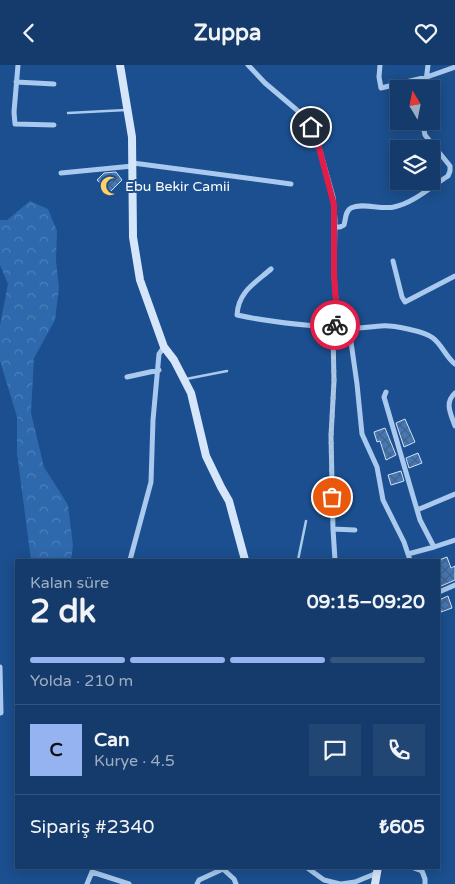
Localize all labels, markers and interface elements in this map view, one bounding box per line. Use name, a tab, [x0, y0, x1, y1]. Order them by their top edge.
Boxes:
icon: back	[15, 19, 43, 47]
icon: heart	[412, 19, 440, 47]
text: Zuppa	[194, 20, 261, 46]
north arrow	[390, 80, 440, 130]
map controls	[390, 80, 440, 190]
pin	[290, 106, 332, 148]
icon: home	[297, 113, 325, 141]
button: layers	[390, 140, 440, 190]
mosque icon: Ebu Bekir Camii	[99, 175, 121, 197]
place label: Ebu Bekir Camii	[125, 178, 230, 195]
courier	[310, 300, 360, 350]
icon: bike	[321, 311, 349, 339]
pin	[311, 476, 353, 518]
icon: bag	[318, 483, 346, 511]
text: Kalan süre	[30, 573, 109, 593]
text: 09:15–09:20	[307, 591, 425, 613]
text: 2 dk	[30, 593, 96, 631]
text: Yolda · 210 m	[30, 671, 133, 691]
button: chat	[309, 724, 361, 776]
button: phone	[373, 724, 425, 776]
text: Can	[94, 729, 129, 751]
text: C	[49, 739, 63, 761]
text: Kurye · 4.5	[94, 751, 175, 771]
text: Sipariş #2340	[30, 816, 154, 838]
text: ₺605	[379, 816, 425, 838]

